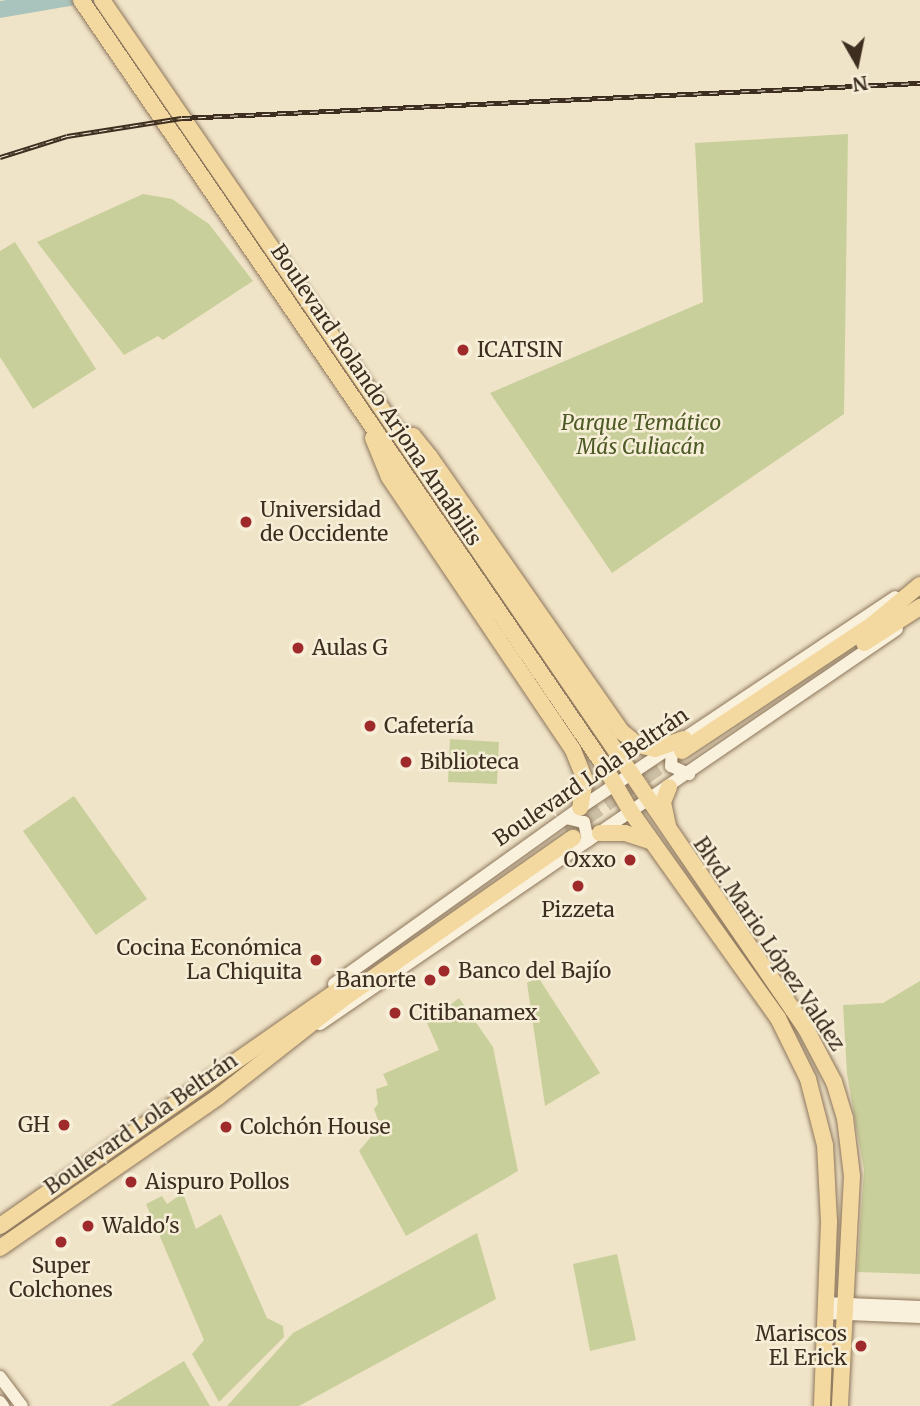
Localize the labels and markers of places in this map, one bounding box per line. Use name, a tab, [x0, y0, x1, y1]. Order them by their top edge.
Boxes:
place label: ICATSIN	[477, 337, 563, 363]
marker: ICATSIN	[455, 342, 471, 358]
place label: Universidad de Occidente	[260, 497, 388, 547]
marker: Universidad de Occidente	[238, 514, 254, 530]
place label: Aulas G	[312, 635, 388, 661]
marker: Aulas G	[290, 640, 306, 656]
place label: Cafetería	[384, 713, 474, 739]
marker: Cafetería	[362, 718, 378, 734]
place label: Biblioteca	[420, 749, 519, 775]
marker: Biblioteca	[398, 754, 414, 770]
place label: Oxxo	[563, 847, 616, 873]
marker: Oxxo	[622, 852, 638, 868]
marker: Pizzeta	[570, 878, 586, 894]
place label: Pizzeta	[541, 897, 615, 923]
place label: Cocina Económica La Chiquita	[117, 935, 302, 985]
marker: Cocina Económica La Chiquita	[308, 952, 324, 968]
place label: Banco del Bajío	[458, 958, 611, 984]
marker: Banco del Bajío	[436, 963, 452, 979]
place label: Banorte	[336, 967, 416, 993]
marker: Banorte	[422, 972, 438, 988]
place label: Citibanamex	[409, 1000, 537, 1026]
marker: Citibanamex	[387, 1005, 403, 1021]
place label: GH	[18, 1112, 50, 1138]
place label: Colchón House	[240, 1114, 391, 1140]
marker: GH	[56, 1117, 72, 1133]
marker: Colchón House	[218, 1119, 234, 1135]
place label: Aispuro Pollos	[145, 1169, 290, 1195]
marker: Aispuro Pollos	[123, 1174, 139, 1190]
place label: Waldo's	[102, 1213, 179, 1239]
marker: Waldo's	[80, 1218, 96, 1234]
marker: Super Colchones	[53, 1234, 69, 1250]
place label: Super Colchones	[9, 1253, 113, 1303]
place label: Mariscos El Erick	[755, 1321, 847, 1371]
marker: Mariscos El Erick	[853, 1338, 869, 1354]

